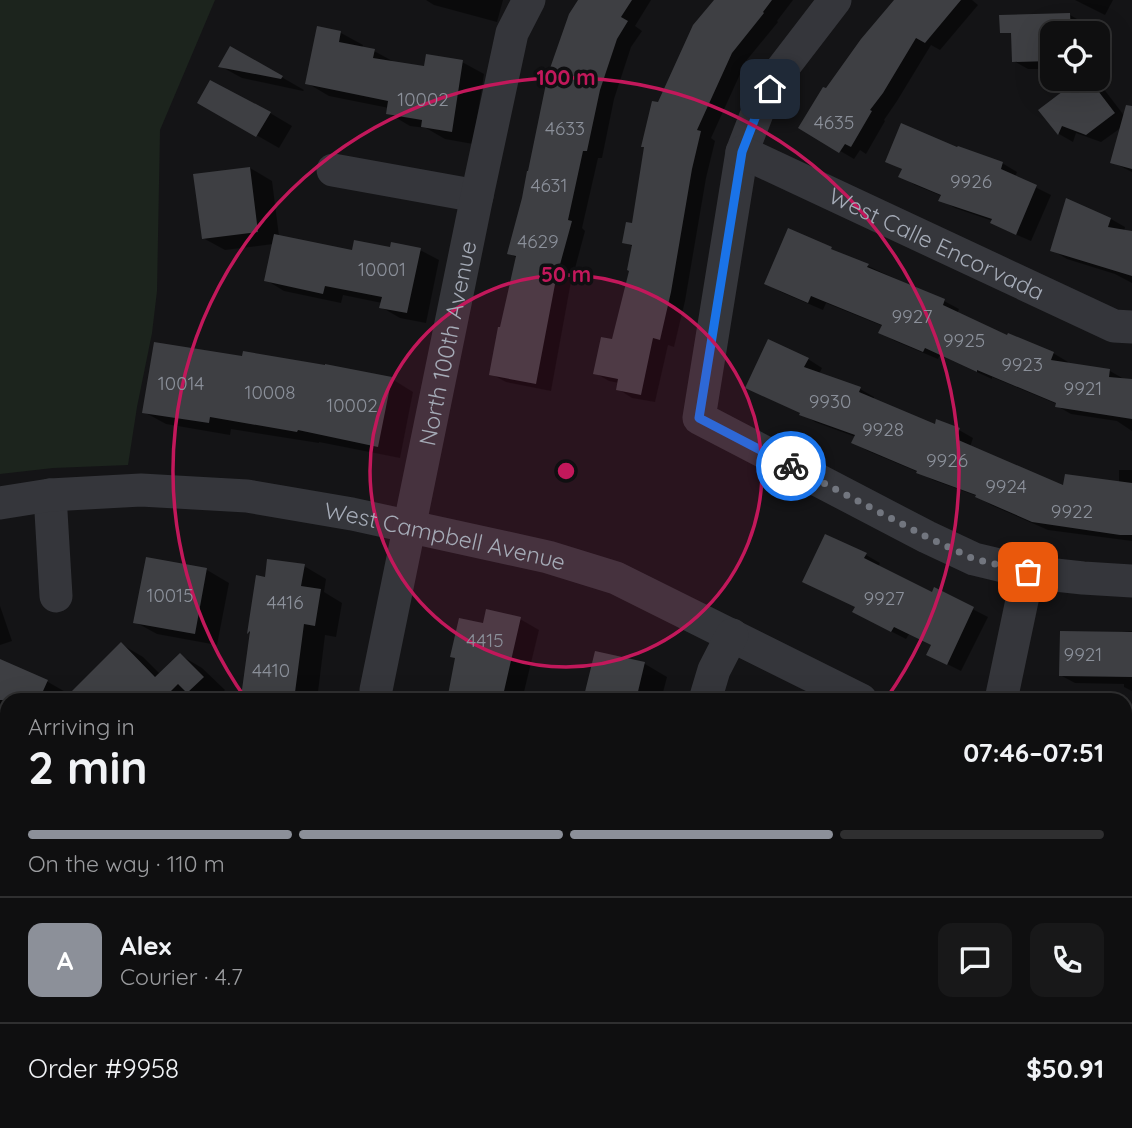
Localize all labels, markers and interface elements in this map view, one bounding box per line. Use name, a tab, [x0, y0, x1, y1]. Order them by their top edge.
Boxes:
map controls	[1040, 21, 1110, 91]
button: locate	[1040, 21, 1110, 91]
pin	[740, 59, 800, 119]
text: 100 m	[536, 64, 596, 90]
icon: home	[751, 70, 789, 108]
house number: 10002	[397, 87, 449, 111]
house number: 4635	[814, 110, 854, 134]
house number: 4633	[545, 116, 585, 140]
house number: 9926	[950, 169, 992, 193]
house number: 4631	[530, 173, 568, 197]
street label: West Calle Encorvada	[824, 180, 1049, 306]
house number: 4629	[517, 229, 559, 253]
street label: North 100th Avenue	[412, 238, 482, 448]
house number: 10001	[358, 257, 406, 281]
text: 50 m	[541, 261, 591, 287]
house number: 9927	[891, 304, 933, 328]
house number: 9925	[943, 328, 985, 352]
house number: 9923	[1001, 352, 1043, 376]
house number: 10014	[158, 371, 204, 395]
house number: 9921	[1064, 376, 1102, 400]
house number: 10008	[244, 380, 296, 404]
house number: 9930	[809, 389, 851, 413]
house number: 10002	[326, 393, 378, 417]
house number: 9928	[862, 417, 904, 441]
courier	[756, 431, 826, 501]
icon: bike	[772, 447, 810, 485]
house number: 9926	[926, 448, 968, 472]
centre of rings	[554, 459, 578, 483]
house number: 9924	[985, 474, 1027, 498]
street label: West Campbell Avenue	[322, 495, 569, 576]
house number: 9922	[1051, 499, 1093, 523]
pin	[998, 542, 1058, 602]
icon: bag	[1009, 553, 1047, 591]
house number: 10015	[146, 583, 194, 607]
house number: 9927	[863, 586, 905, 610]
house number: 4416	[266, 590, 304, 614]
house number: 4415	[466, 628, 504, 652]
house number: 9921	[1064, 642, 1102, 666]
house number: 4410	[252, 658, 290, 682]
text: Arriving in	[28, 712, 135, 741]
text: 07:46–07:51	[963, 736, 1104, 769]
text: 2 min	[28, 738, 148, 796]
text: On the way · 110 m	[28, 849, 225, 878]
button: chat	[938, 923, 1012, 997]
button: phone	[1030, 923, 1104, 997]
text: Alex	[120, 929, 171, 962]
text: A	[57, 944, 73, 977]
text: Courier · 4.7	[120, 962, 243, 991]
text: Order #9958	[28, 1052, 179, 1085]
text: $50.91	[1026, 1052, 1104, 1085]

